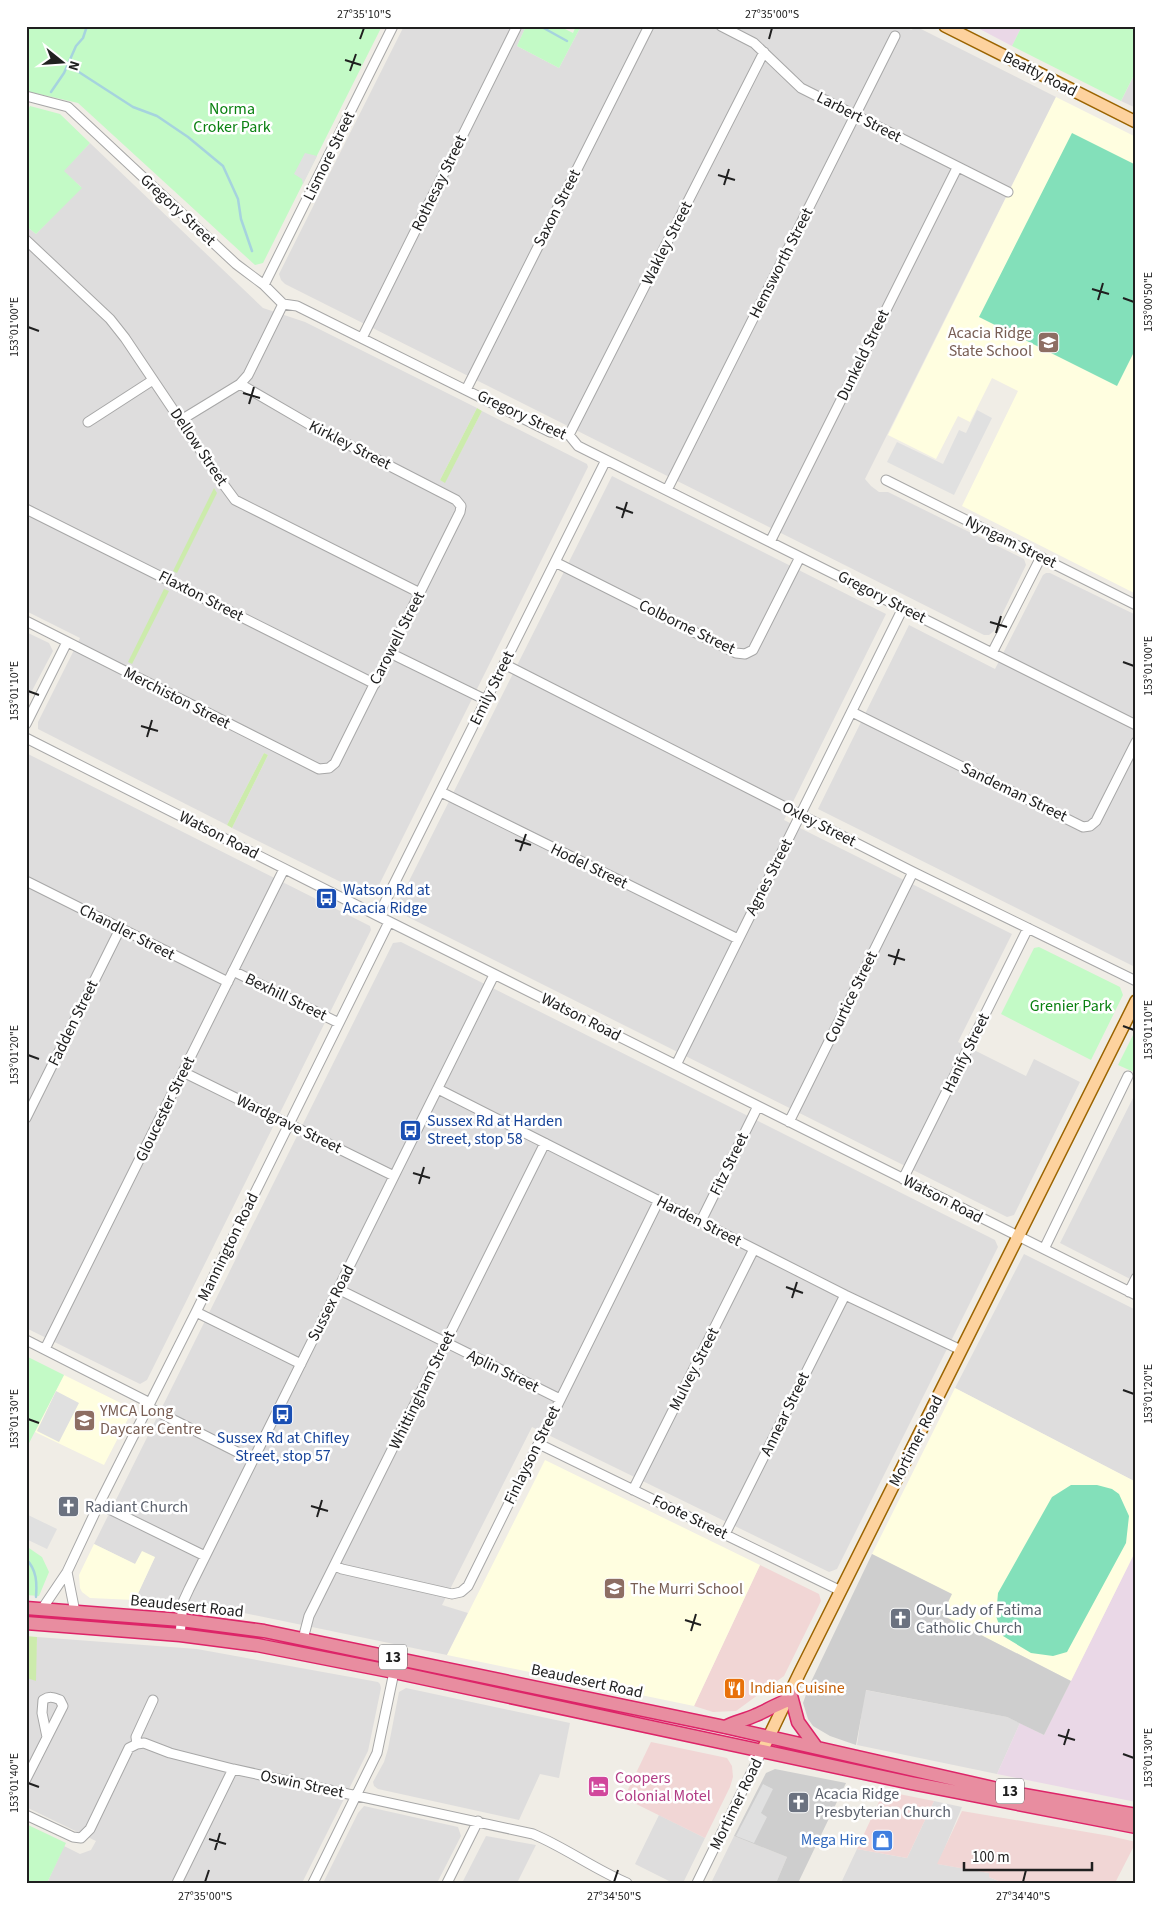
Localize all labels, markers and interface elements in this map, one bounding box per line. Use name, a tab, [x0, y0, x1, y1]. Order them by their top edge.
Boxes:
text: 27°35'10"S	[337, 6, 391, 23]
text: 27°35'00"S	[745, 6, 799, 23]
north arrow	[38, 38, 88, 88]
street label: Beatty Road	[999, 46, 1081, 102]
text: N	[63, 58, 84, 73]
street label: Larbert Street	[813, 86, 906, 148]
park label: Norma Croker Park	[193, 98, 271, 138]
street label: Lismore Street	[298, 107, 360, 204]
street label: Rothesay Street	[406, 131, 472, 235]
street label: Saxon Street	[528, 165, 586, 250]
street label: Gregory Street	[135, 169, 221, 251]
street label: Wakley Street	[637, 197, 698, 289]
street label: Hemsworth Street	[744, 203, 819, 322]
text: 153°00'50"E	[1140, 272, 1157, 332]
text: 153°01'00"E	[6, 297, 23, 357]
street label: Dunkeld Street	[831, 305, 895, 404]
place label: Acacia Ridge State School	[948, 322, 1032, 362]
school or university icon: Acacia Ridge State School	[1036, 330, 1060, 354]
street label: Gregory Street	[474, 385, 571, 446]
street label: Dellow Street	[165, 404, 233, 491]
street label: Kirkley Street	[305, 415, 395, 475]
street label: Nyngam Street	[962, 510, 1061, 574]
street label: Flaxton Street	[155, 565, 248, 627]
street label: Gregory Street	[834, 565, 930, 629]
street label: Carowell Street	[364, 587, 430, 688]
street label: Colborne Street	[635, 594, 740, 660]
text: 153°01'00"E	[1140, 636, 1157, 696]
street label: Emily Street	[464, 646, 520, 729]
text: 153°01'10"E	[6, 661, 23, 721]
street label: Merchiston Street	[120, 662, 235, 735]
street label: Sandeman Street	[957, 757, 1071, 827]
street label: Oxley Street	[778, 796, 860, 852]
street label: Watson Road	[175, 805, 263, 865]
street label: Agnes Street	[740, 834, 798, 919]
street label: Hodel Street	[547, 838, 632, 894]
place label: Watson Rd at Acacia Ridge	[343, 879, 431, 919]
bus stop icon: Watson Rd at Acacia Ridge	[315, 887, 339, 911]
street label: Chandler Street	[75, 899, 179, 966]
street label: Courtice Street	[819, 947, 883, 1047]
street label: Bexhill Street	[241, 968, 331, 1027]
street label: Fadden Street	[43, 976, 104, 1070]
street label: Watson Road	[537, 987, 625, 1047]
park label: Grenier Park	[1030, 995, 1112, 1017]
text: 153°01'10"E	[1140, 1000, 1157, 1060]
street label: Hanify Street	[937, 1009, 995, 1097]
text: 153°01'20"E	[6, 1025, 23, 1085]
street label: Gloucester Street	[130, 1052, 200, 1165]
street label: Wardgrave Street	[233, 1089, 346, 1159]
place label: Sussex Rd at Harden Street, stop 58	[427, 1110, 563, 1150]
bus stop icon: Sussex Rd at Harden Street, stop 58	[399, 1118, 423, 1142]
street label: Fitz Street	[704, 1128, 754, 1199]
street label: Watson Road	[899, 1169, 987, 1229]
street label: Mannington Road	[192, 1189, 264, 1305]
street label: Harden Street	[653, 1190, 746, 1252]
street label: Sussex Road	[302, 1261, 360, 1345]
street label: Mulvey Street	[664, 1323, 725, 1414]
street label: Whittingham Street	[384, 1326, 461, 1453]
street label: Aplin Street	[463, 1344, 543, 1398]
text: 153°01'20"E	[1140, 1364, 1157, 1424]
street label: Annear Street	[755, 1368, 815, 1460]
text: 153°01'30"E	[6, 1389, 23, 1449]
street label: Mortimer Road	[884, 1392, 948, 1490]
place label: YMCA Long Daycare Centre	[99, 1400, 202, 1440]
street label: Finlayson Street	[499, 1401, 566, 1508]
bus stop icon: Sussex Rd at Chifley Street, stop 57	[271, 1402, 295, 1426]
school or university icon: YMCA Long Daycare Centre	[72, 1408, 96, 1432]
place label: Sussex Rd at Chifley Street, stop 57	[217, 1427, 350, 1467]
street label: Foote Street	[649, 1489, 732, 1545]
church icon: Radiant Church	[57, 1495, 81, 1519]
place label: Radiant Church	[85, 1496, 188, 1518]
school or university icon: The Murri School	[602, 1577, 626, 1601]
place label: The Murri School	[630, 1578, 743, 1600]
street label: Beaudesert Road	[129, 1589, 245, 1623]
place label: Our Lady of Fatima Catholic Church	[916, 1599, 1042, 1639]
church icon: Our Lady of Fatima Catholic Church	[888, 1607, 912, 1631]
road number: 13	[379, 1644, 407, 1670]
street label: Beaudesert Road	[529, 1658, 645, 1704]
restaurant icon: Indian Cuisine	[722, 1676, 746, 1700]
place label: Indian Cuisine	[750, 1677, 845, 1699]
text: 153°01'30"E	[1140, 1728, 1157, 1788]
text: 153°01'40"E	[6, 1753, 23, 1813]
street label: Mortimer Road	[704, 1754, 768, 1854]
street label: Oswin Street	[258, 1764, 346, 1804]
place label: Coopers Colonial Motel	[615, 1767, 711, 1807]
hotel icon: Coopers Colonial Motel	[587, 1775, 611, 1799]
road number: 13	[996, 1778, 1024, 1804]
place label: Acacia Ridge Presbyterian Church	[815, 1783, 951, 1823]
church icon: Acacia Ridge Presbyterian Church	[787, 1791, 811, 1815]
shop icon: Mega Hire	[871, 1828, 895, 1852]
place label: Mega Hire	[801, 1829, 867, 1851]
scale bar	[964, 1839, 1092, 1871]
text: 100 m	[972, 1847, 1010, 1868]
text: 27°35'00"S	[178, 1888, 232, 1905]
text: 27°34'50"S	[587, 1888, 641, 1905]
text: 27°34'40"S	[996, 1888, 1050, 1905]

